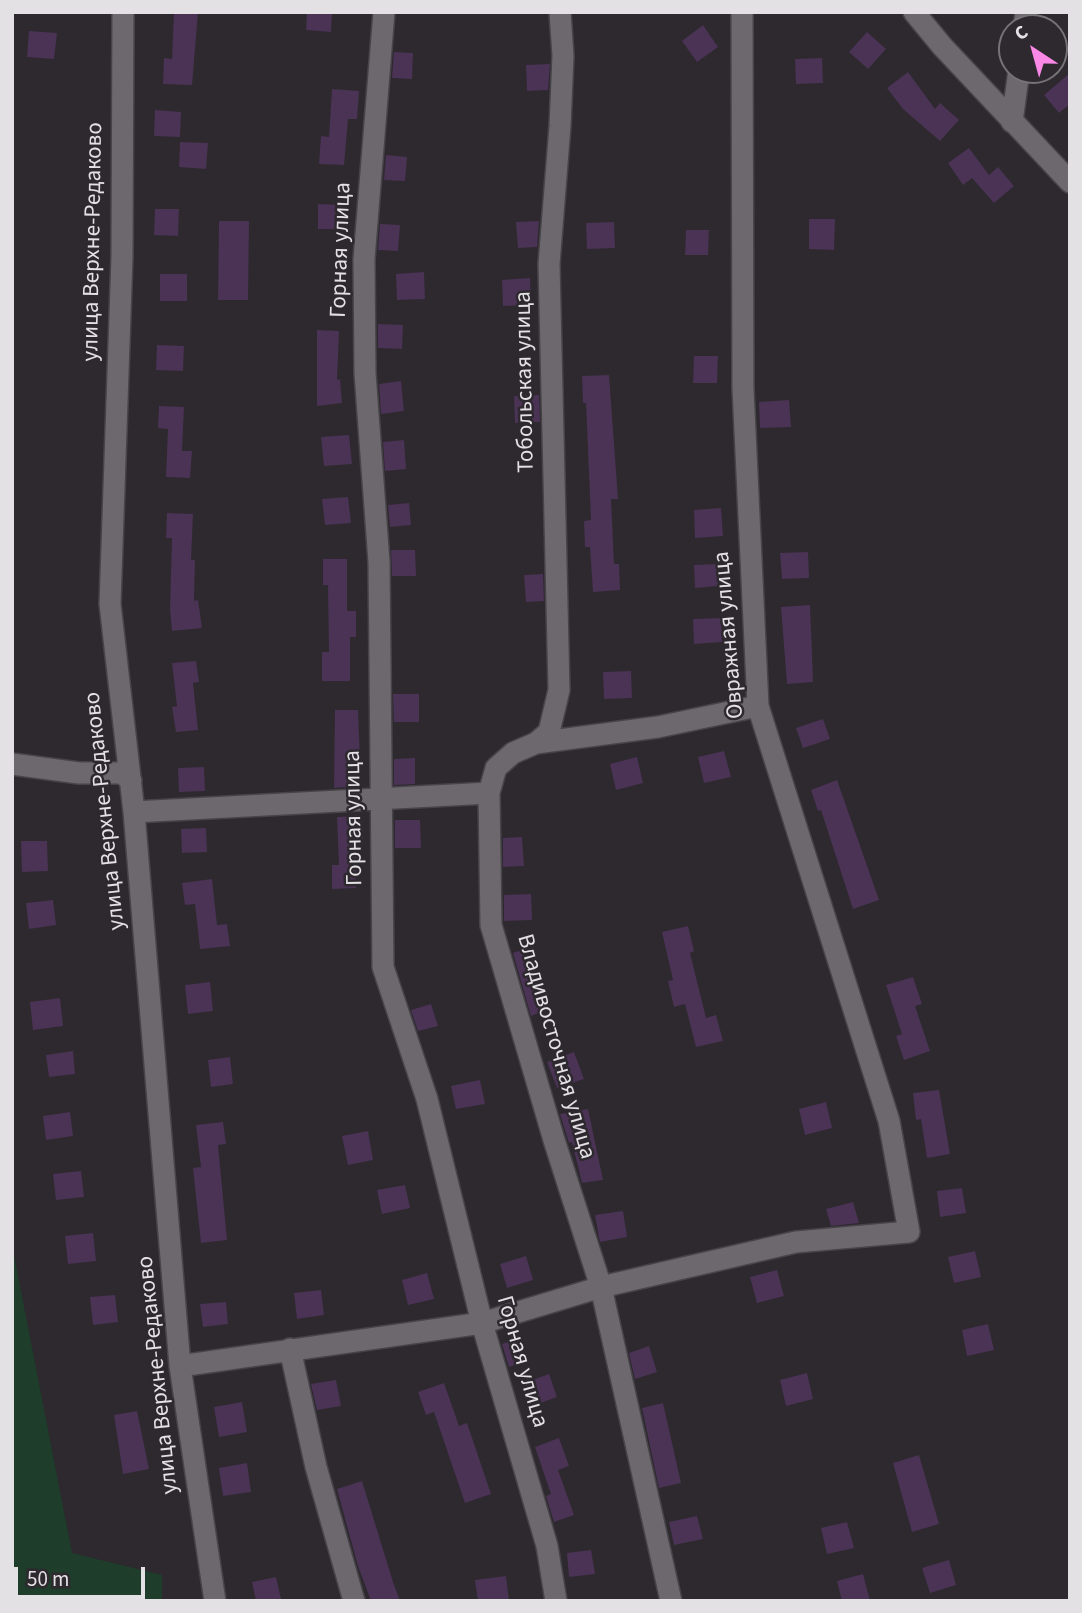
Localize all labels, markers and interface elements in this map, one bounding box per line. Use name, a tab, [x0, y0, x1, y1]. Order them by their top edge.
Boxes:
north arrow	[998, 14, 1068, 84]
text: С	[1009, 19, 1034, 47]
street label: улица Верхне-Редаково	[78, 122, 110, 362]
street label: Горная улица	[326, 182, 358, 318]
street label: Тобольская улица	[511, 291, 541, 473]
street label: Овражная улица	[709, 550, 751, 720]
street label: улица Верхне-Редаково	[80, 690, 132, 932]
street label: Горная улица	[340, 750, 370, 886]
street label: Владивосточная улица	[510, 931, 600, 1163]
street label: улица Верхне-Редаково	[133, 1254, 185, 1496]
street label: Горная улица	[489, 1293, 553, 1431]
scale bar	[18, 1554, 149, 1598]
text: 50 m	[27, 1564, 69, 1594]

